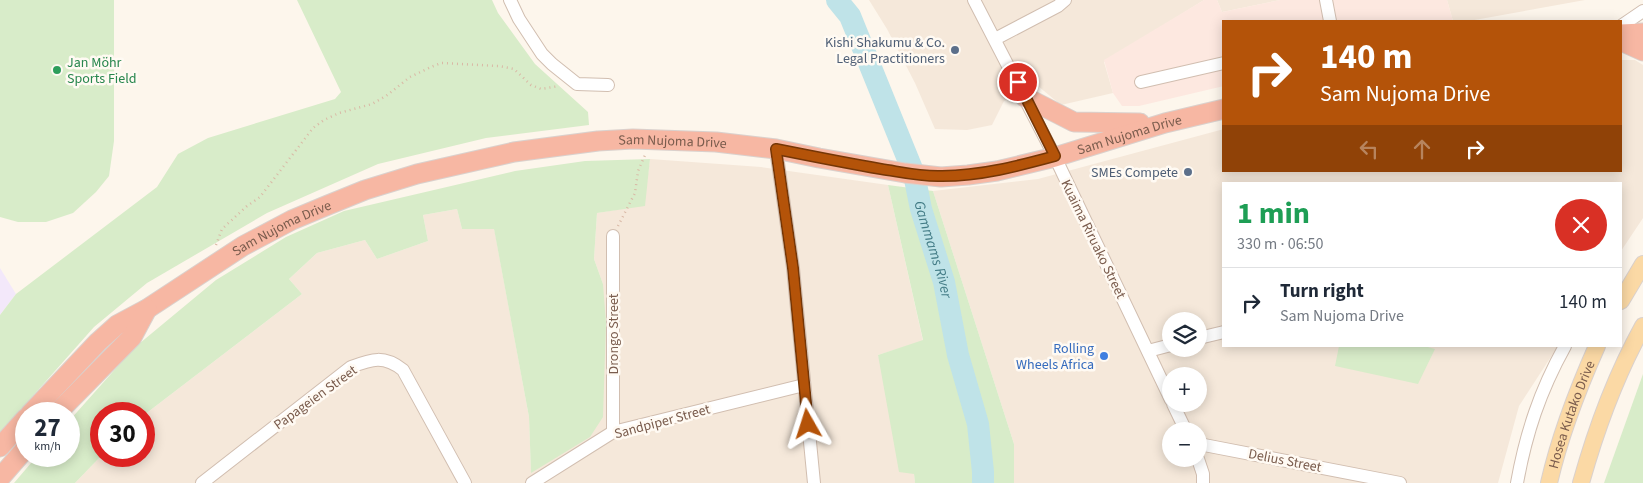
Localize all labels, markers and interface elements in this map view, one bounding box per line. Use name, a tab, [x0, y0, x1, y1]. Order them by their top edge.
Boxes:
text: 140 m	[1320, 32, 1412, 82]
place label: Kishi Shakumu & Co. Legal Practitioners	[825, 33, 945, 69]
icon: right	[1237, 40, 1302, 105]
marker: Kishi Shakumu & Co. Legal Practitioners	[949, 44, 961, 56]
place label: Jan Möhr Sports Field	[67, 53, 137, 89]
pin	[997, 61, 1039, 103]
marker: Jan Möhr Sports Field	[51, 64, 63, 76]
icon: arrive	[1004, 68, 1032, 96]
text: Sam Nujoma Drive	[1320, 78, 1490, 110]
street label: Sam Nujoma Drive	[1075, 110, 1184, 161]
street label: Sam Nujoma Drive	[618, 130, 728, 154]
icon: left	[1355, 135, 1383, 163]
icon: ahead	[1408, 135, 1436, 163]
icon: right	[1461, 135, 1489, 163]
place label: SMEs Compete	[1091, 163, 1178, 183]
marker: SMEs Compete	[1182, 166, 1194, 178]
street label: Kuaima Riruako Street	[1055, 176, 1131, 303]
text: 1 min	[1237, 192, 1310, 235]
street label: Sam Nujoma Drive	[228, 196, 335, 262]
water label: Gammams River	[909, 199, 957, 301]
button: close	[1555, 199, 1607, 251]
text: 330 m · 06:50	[1237, 233, 1324, 255]
text: Turn right	[1280, 278, 1364, 305]
icon: right	[1237, 289, 1265, 317]
text: 140 m	[1559, 289, 1607, 316]
street label: Drongo Street	[604, 293, 624, 374]
text: Sam Nujoma Drive	[1280, 305, 1404, 327]
map controls	[1162, 312, 1207, 467]
button: layers	[1162, 312, 1207, 357]
place label: Rolling Wheels Africa	[1016, 339, 1094, 375]
marker: Rolling Wheels Africa	[1098, 350, 1110, 362]
street label: Hosea Kutako Drive	[1544, 358, 1600, 471]
street label: Papageien Street	[270, 361, 362, 435]
button: +	[1162, 367, 1207, 412]
position arrow	[781, 397, 833, 449]
street label: Sandpiper Street	[612, 399, 713, 444]
speed limit sign: 30	[90, 402, 155, 467]
text: 27	[34, 410, 61, 446]
button: −	[1162, 422, 1207, 467]
text: km/h	[34, 438, 61, 455]
street label: Delius Street	[1247, 444, 1323, 478]

